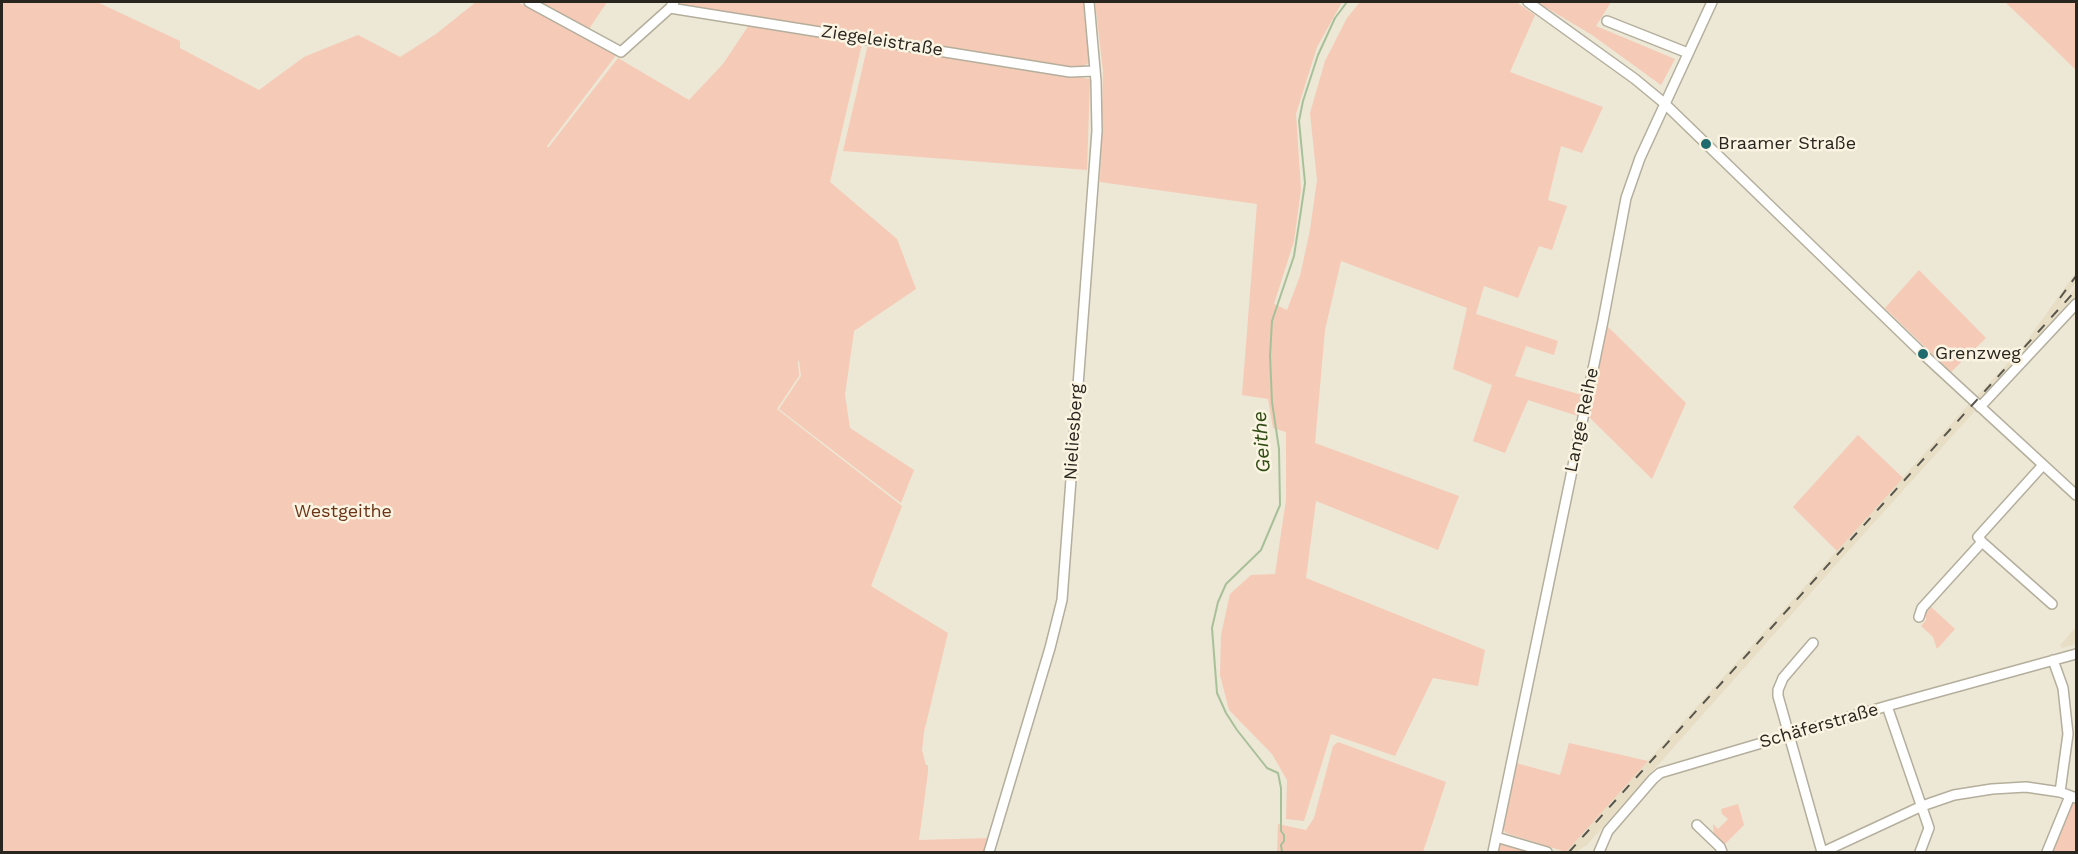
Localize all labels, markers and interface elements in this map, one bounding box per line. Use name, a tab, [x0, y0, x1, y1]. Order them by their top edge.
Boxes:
street label: Ziegeleistraße	[820, 21, 944, 61]
place label: Braamer Straße	[1718, 133, 1856, 155]
marker: Braamer Straße	[1699, 137, 1713, 151]
place label: Grenzweg	[1935, 343, 2021, 365]
marker: Grenzweg	[1916, 347, 1930, 361]
street label: Lange Reihe	[1560, 366, 1604, 474]
street label: Nieliesberg	[1060, 383, 1088, 481]
water label: Geithe	[1248, 410, 1276, 474]
park label: Westgeithe	[294, 501, 392, 523]
street label: Schäferstraße	[1757, 699, 1881, 753]

